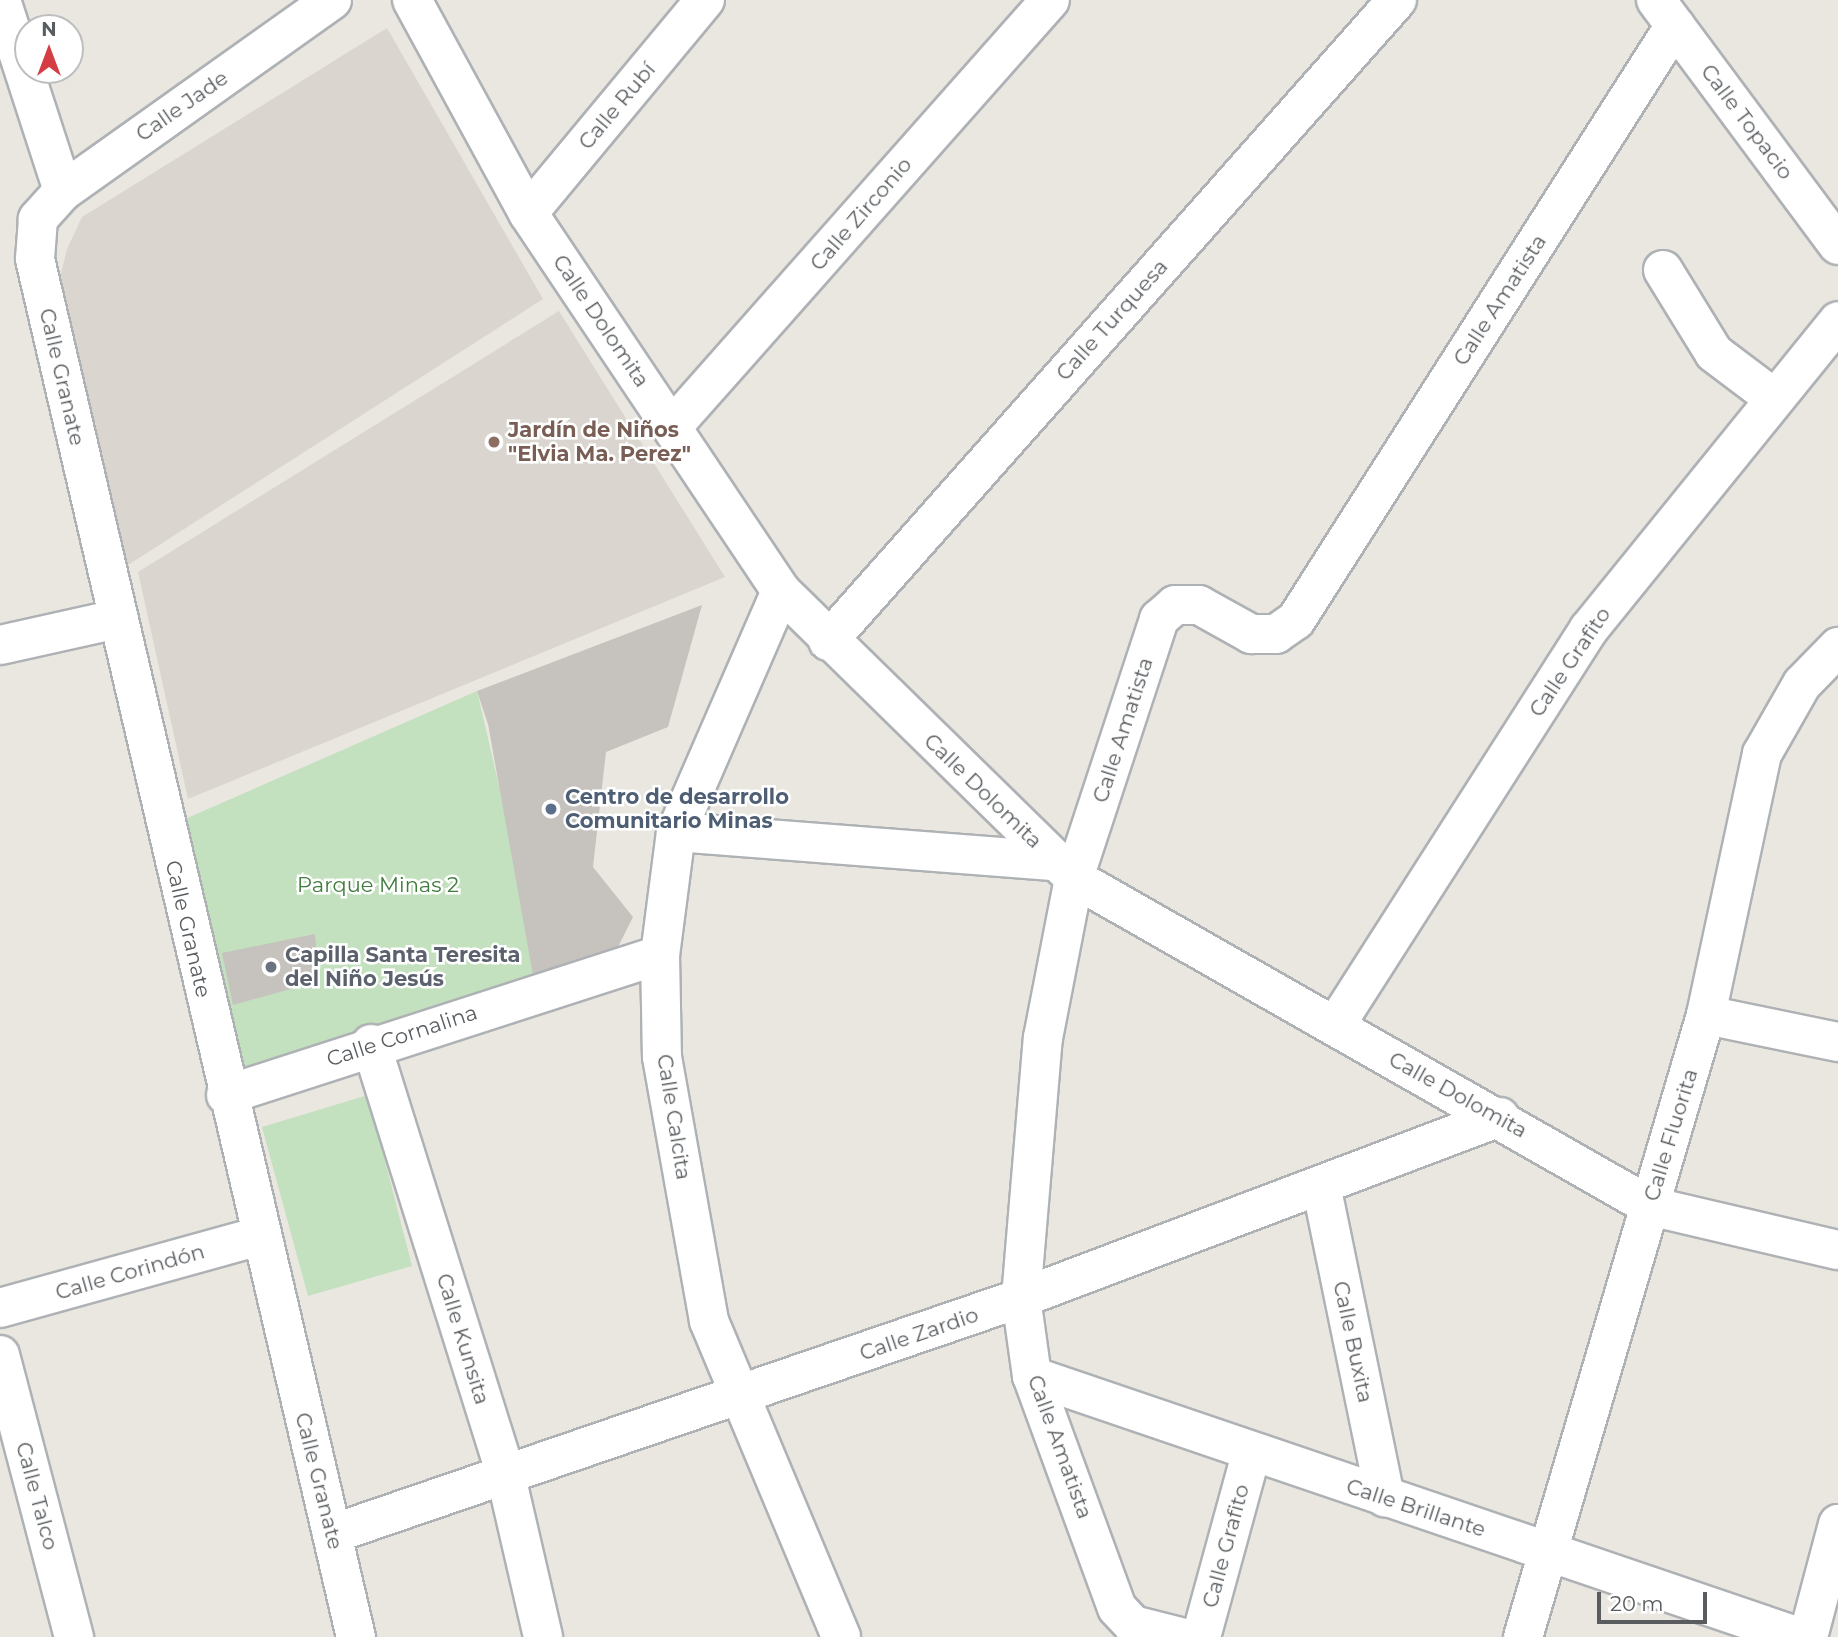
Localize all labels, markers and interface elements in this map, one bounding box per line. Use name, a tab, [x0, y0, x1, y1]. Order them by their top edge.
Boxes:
north arrow	[14, 14, 84, 84]
text: N	[41, 18, 57, 41]
street label: Calle Rubí	[573, 57, 661, 155]
street label: Calle Topacio	[1696, 59, 1798, 185]
street label: Calle Jade	[131, 65, 233, 147]
street label: Calle Zirconio	[805, 152, 917, 276]
street label: Calle Amatista	[1448, 230, 1552, 370]
street label: Calle Dolomita	[547, 250, 655, 392]
street label: Calle Turquesa	[1051, 254, 1173, 386]
street label: Calle Granate	[34, 306, 90, 448]
place label: Jardín de Niños "Elvia Ma. Perez"	[508, 417, 691, 467]
marker: Jardín de Niños "Elvia Ma. Perez"	[486, 434, 502, 450]
street label: Calle Grafito	[1524, 602, 1616, 722]
street label: Calle Amatista	[1088, 654, 1158, 806]
street label: Calle Dolomita	[919, 728, 1047, 854]
place label: Centro de desarrollo Comunitario Minas	[565, 784, 789, 834]
marker: Centro de desarrollo Comunitario Minas	[543, 801, 559, 817]
street label: Calle Granate	[160, 858, 216, 1000]
park label: Parque Minas 2	[297, 872, 459, 898]
place label: Capilla Santa Teresita del Niño Jesús	[285, 942, 520, 992]
marker: Capilla Santa Teresita del Niño Jesús	[263, 959, 279, 975]
street label: Calle Cornalina	[323, 1000, 481, 1072]
street label: Calle Dolomita	[1384, 1047, 1532, 1143]
street label: Calle Calcita	[652, 1052, 696, 1182]
street label: Calle Fluorita	[1639, 1066, 1703, 1204]
street label: Calle Corindón	[53, 1239, 207, 1305]
street label: Calle Kunsita	[431, 1270, 495, 1408]
street label: Calle Buxita	[1328, 1279, 1378, 1405]
street label: Calle Zardio	[856, 1302, 982, 1366]
street label: Calle Amatista	[1022, 1372, 1098, 1522]
street label: Calle Granate	[290, 1410, 348, 1552]
street label: Calle Talco	[10, 1439, 64, 1553]
street label: Calle Brillante	[1343, 1474, 1489, 1542]
street label: Calle Grafito	[1197, 1481, 1255, 1611]
scale bar	[1600, 1578, 1710, 1622]
text: 20 m	[1610, 1591, 1664, 1616]

